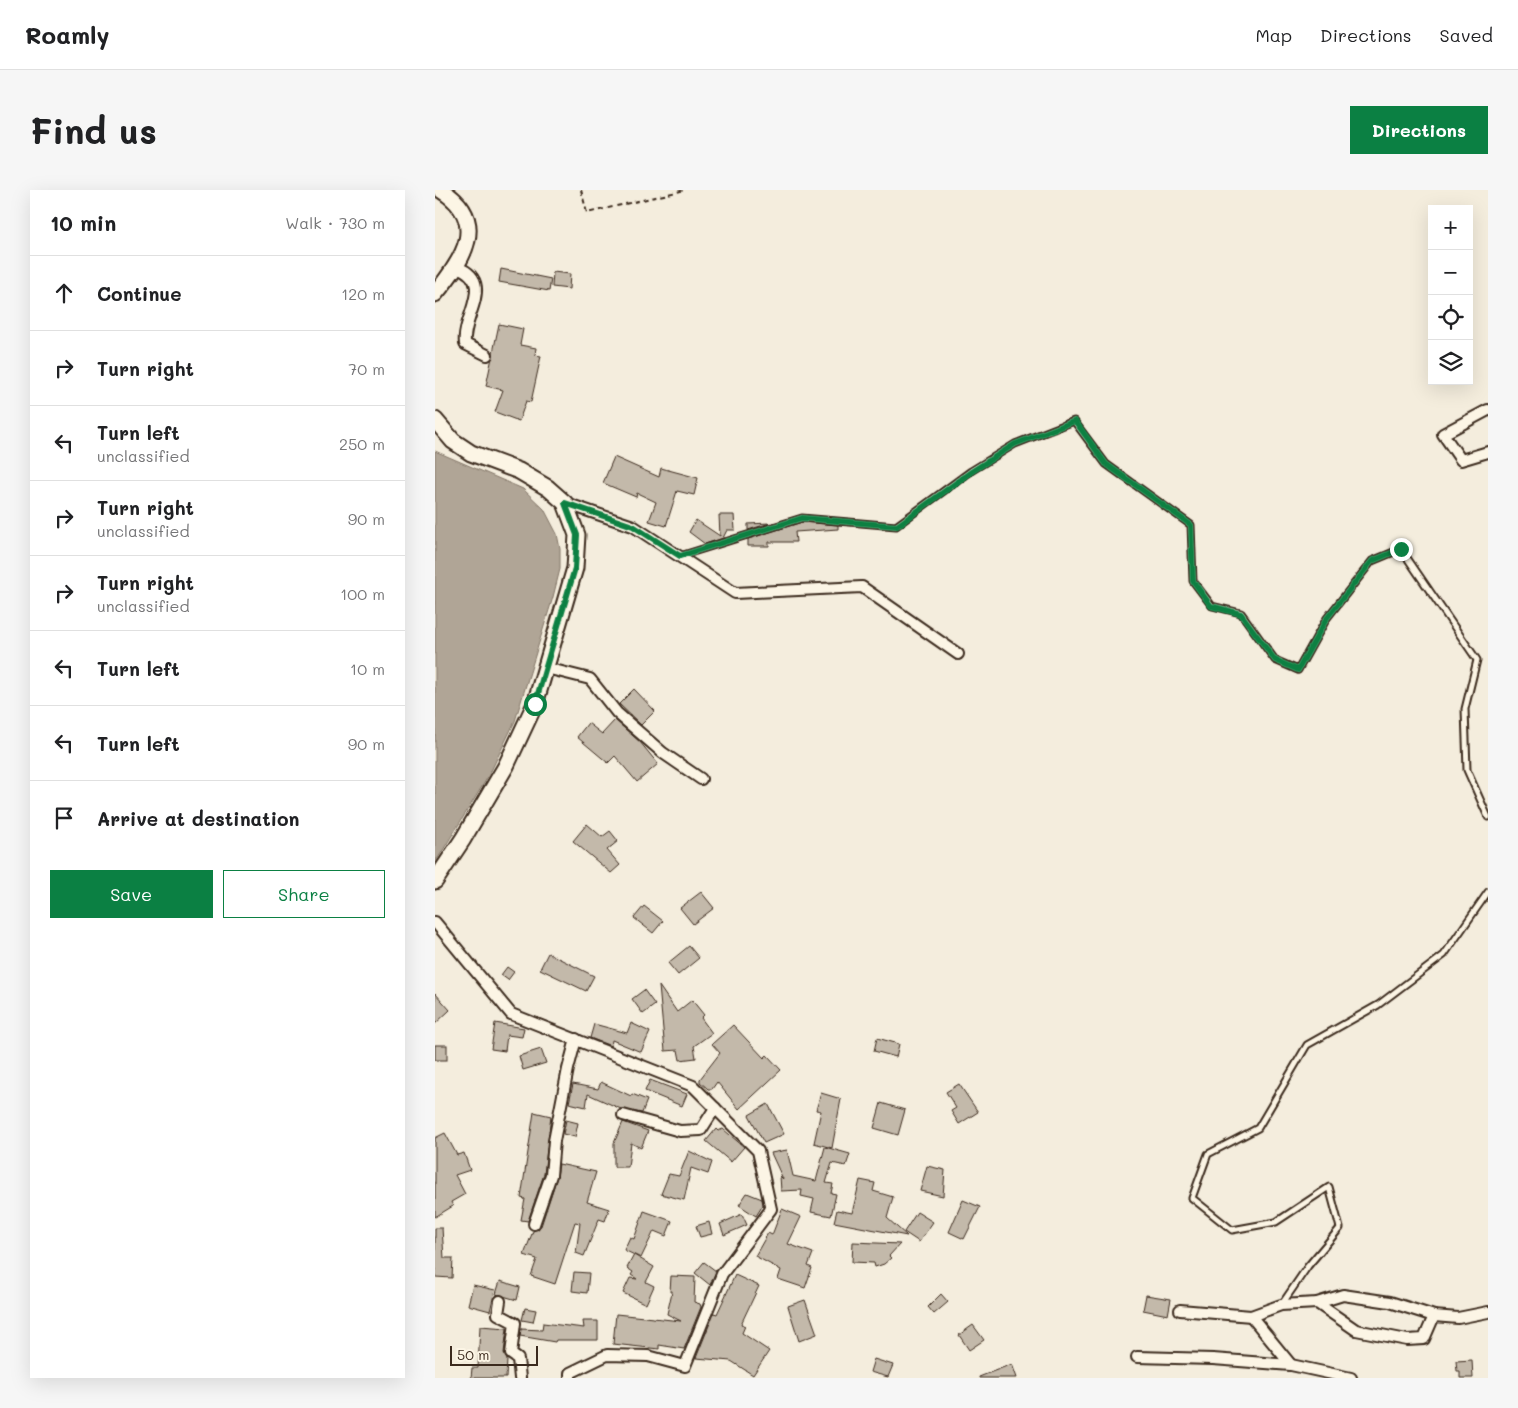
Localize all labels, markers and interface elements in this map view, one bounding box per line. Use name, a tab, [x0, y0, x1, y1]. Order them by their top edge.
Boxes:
text: Roamly	[25, 19, 109, 50]
text: Map	[1255, 23, 1292, 47]
text: Directions	[1320, 23, 1412, 47]
text: Saved	[1440, 23, 1493, 47]
button: Directions	[1350, 106, 1488, 154]
text: Find us	[30, 107, 157, 153]
map controls	[1428, 205, 1473, 385]
button: +	[1428, 205, 1473, 250]
text: 10 min	[50, 209, 116, 236]
text: Walk · 730 m	[285, 212, 385, 233]
button: −	[1428, 250, 1473, 295]
icon: ahead	[50, 279, 78, 307]
text: Continue	[97, 281, 182, 306]
text: 120 m	[341, 283, 385, 304]
button: locate	[1428, 295, 1473, 340]
button: layers	[1428, 340, 1473, 385]
icon: right	[50, 354, 78, 382]
text: Turn right	[97, 356, 194, 381]
text: 70 m	[348, 358, 385, 379]
text: Turn left	[97, 420, 180, 445]
icon: left	[50, 429, 78, 457]
text: 250 m	[339, 433, 385, 454]
text: unclassified	[97, 445, 190, 466]
text: Turn right	[97, 495, 194, 520]
icon: right	[50, 504, 78, 532]
text: 90 m	[348, 508, 385, 529]
text: unclassified	[97, 520, 190, 541]
route end	[1390, 538, 1413, 561]
text: Turn right	[97, 570, 194, 595]
icon: right	[50, 579, 78, 607]
text: 100 m	[340, 583, 385, 604]
text: unclassified	[97, 595, 190, 616]
icon: left	[50, 654, 78, 682]
text: Turn left	[97, 656, 180, 681]
text: 10 m	[350, 658, 385, 679]
route start	[524, 693, 547, 716]
icon: left	[50, 729, 78, 757]
text: Turn left	[97, 731, 180, 756]
text: 90 m	[348, 733, 385, 754]
icon: arrive	[50, 804, 78, 832]
text: Arrive at destination	[97, 806, 300, 831]
button: Save	[50, 870, 213, 918]
button: Share	[223, 870, 385, 918]
scale bar	[450, 1343, 537, 1366]
text: 50 m	[457, 1345, 489, 1364]

